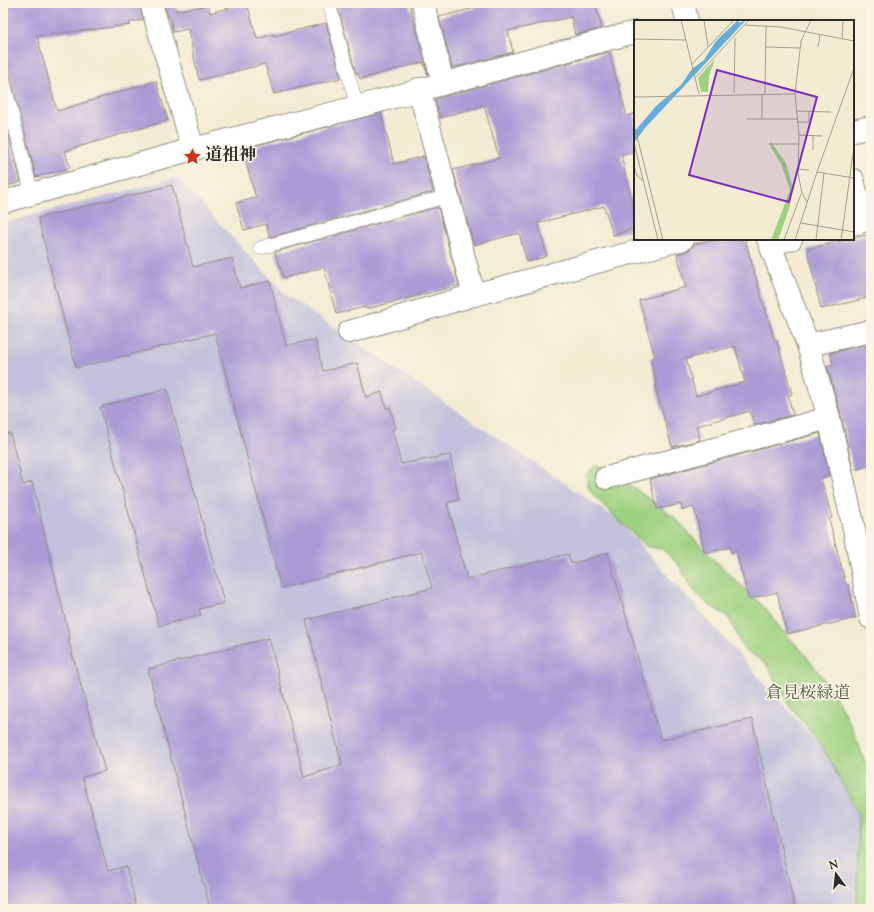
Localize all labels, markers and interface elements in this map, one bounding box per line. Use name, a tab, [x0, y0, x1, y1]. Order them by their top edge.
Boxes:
inset map	[634, 20, 854, 240]
place label: 道祖神	[205, 144, 256, 168]
place icon: 道祖神	[182, 146, 202, 166]
park label: 倉見桜緑道	[766, 682, 851, 706]
north arrow	[816, 854, 856, 894]
text: N	[826, 856, 840, 874]

